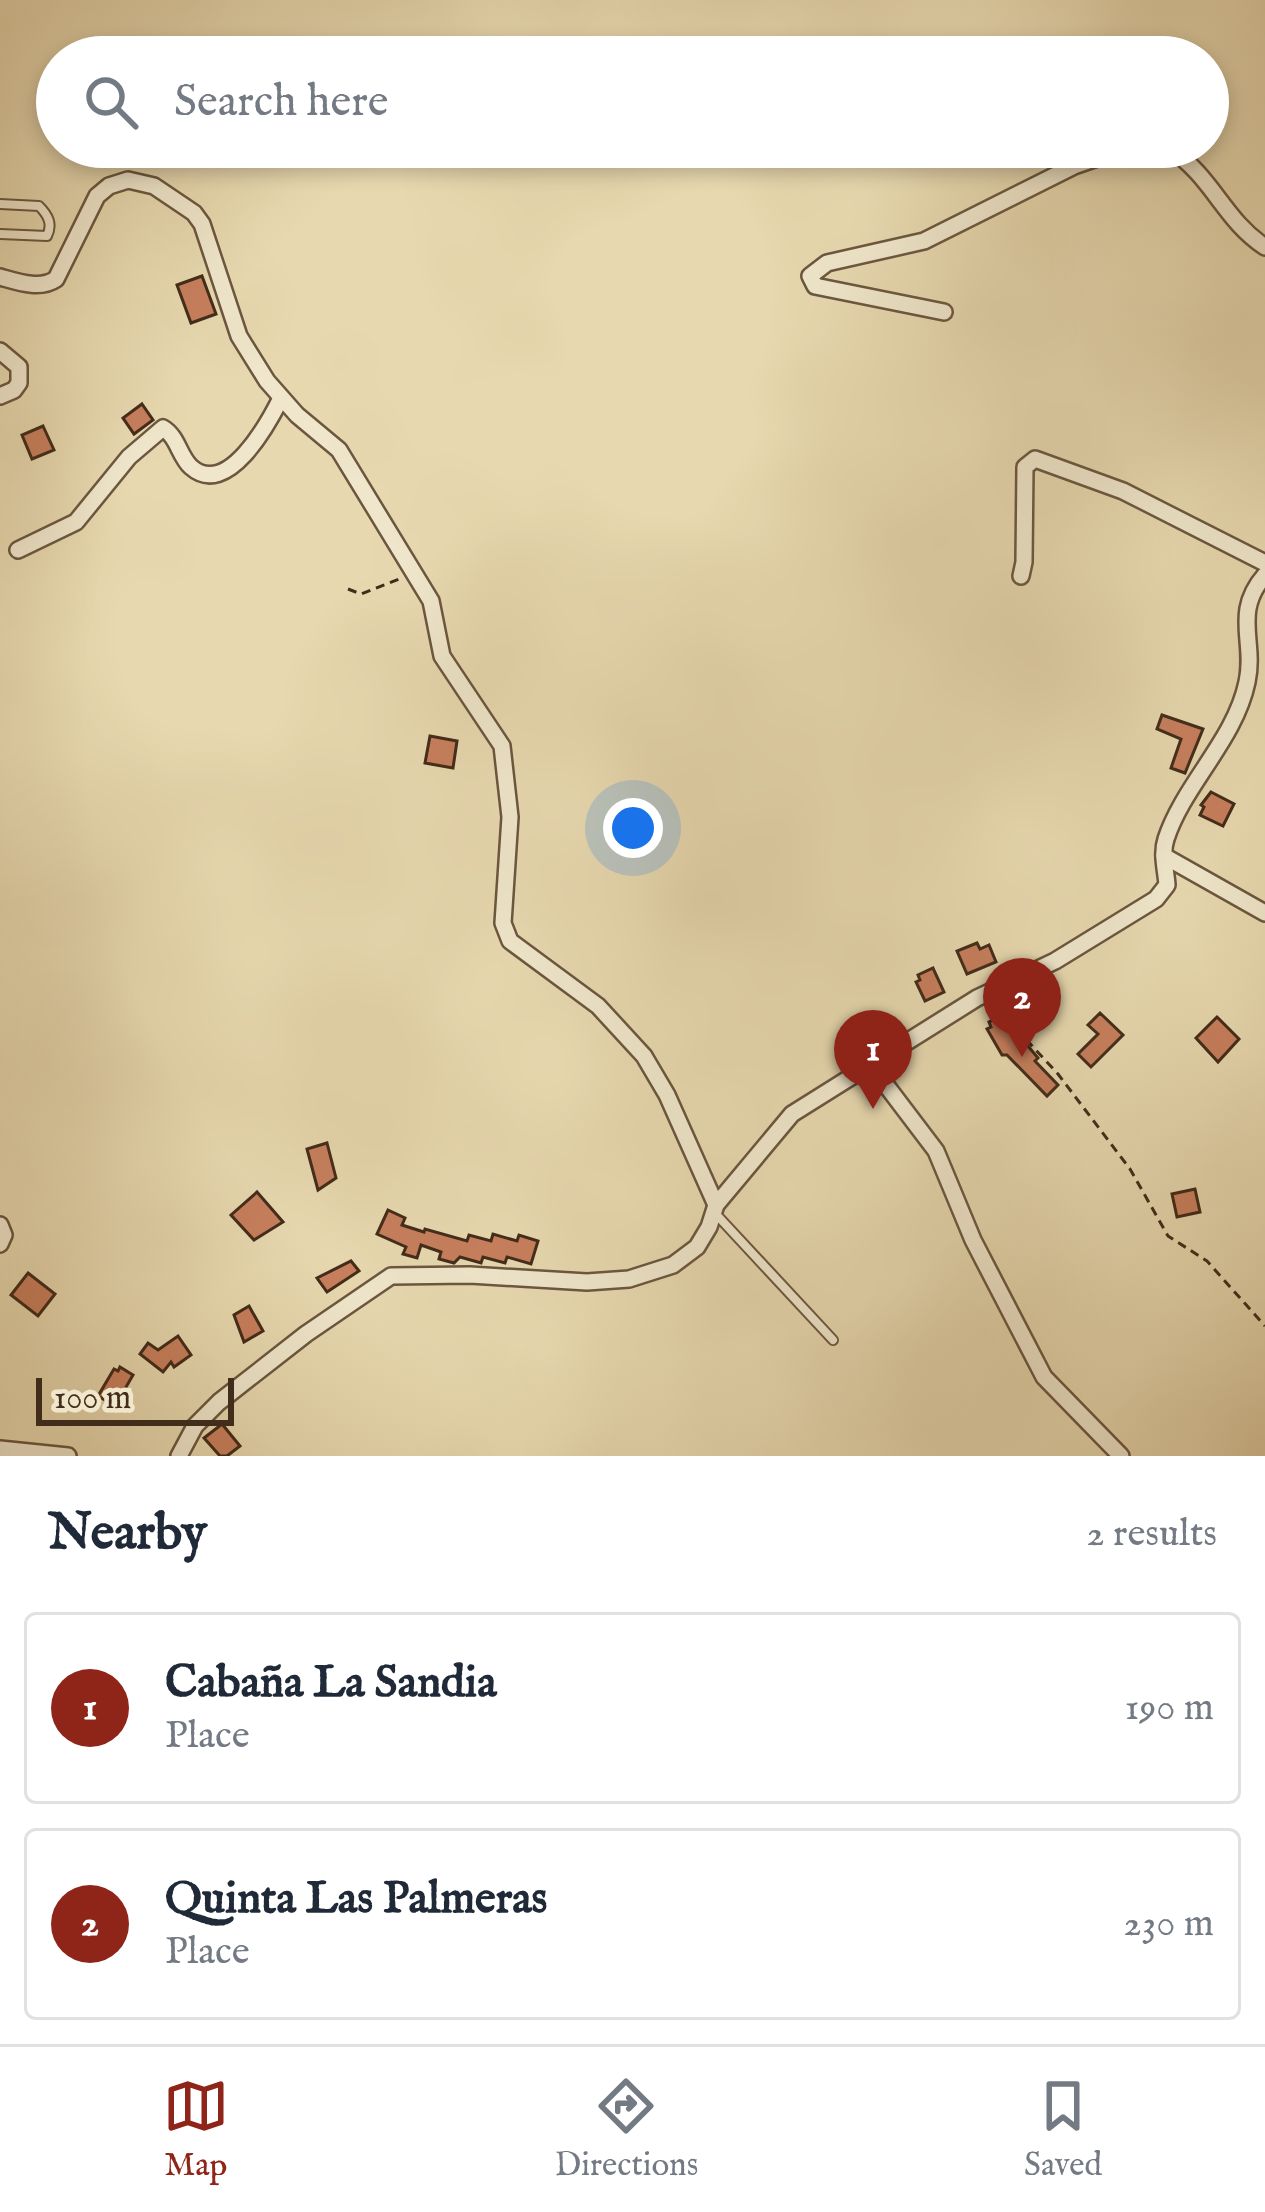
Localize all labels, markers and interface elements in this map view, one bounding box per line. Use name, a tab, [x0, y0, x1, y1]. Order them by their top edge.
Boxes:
search box	[36, 36, 1229, 168]
icon: search	[78, 69, 144, 135]
text: Search here	[174, 74, 388, 131]
your location	[603, 798, 663, 858]
pin: 2	[983, 958, 1061, 1057]
pin: 1	[834, 1010, 912, 1109]
scale bar	[36, 1372, 234, 1425]
text: 100 m	[54, 1378, 131, 1420]
text: Nearby	[48, 1502, 207, 1567]
text: 2 results	[1086, 1510, 1217, 1559]
text: Cabaña La Sandia	[165, 1655, 497, 1712]
text: 1	[83, 1684, 97, 1733]
text: 190 m	[1125, 1684, 1214, 1733]
text: Place	[165, 1712, 250, 1761]
text: Quinta Las Palmeras	[165, 1871, 547, 1928]
text: 2	[81, 1900, 99, 1949]
text: 230 m	[1123, 1900, 1214, 1949]
text: Place	[165, 1928, 250, 1977]
tab: Map	[163, 2073, 229, 2187]
tab: Directions	[555, 2073, 698, 2187]
tab: Saved	[1024, 2073, 1102, 2187]

